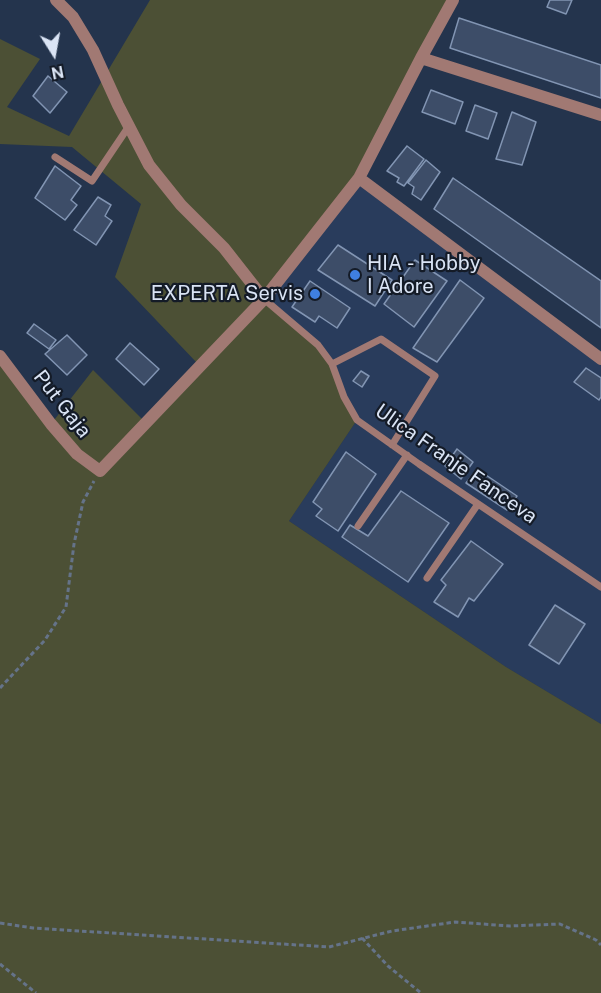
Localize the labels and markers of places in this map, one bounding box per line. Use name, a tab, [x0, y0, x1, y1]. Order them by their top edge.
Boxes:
place label: HIA - Hobby I Adore	[367, 252, 480, 299]
marker: HIA - Hobby I Adore	[348, 268, 362, 282]
place label: EXPERTA Servis	[151, 282, 303, 306]
marker: EXPERTA Servis	[308, 287, 322, 301]

